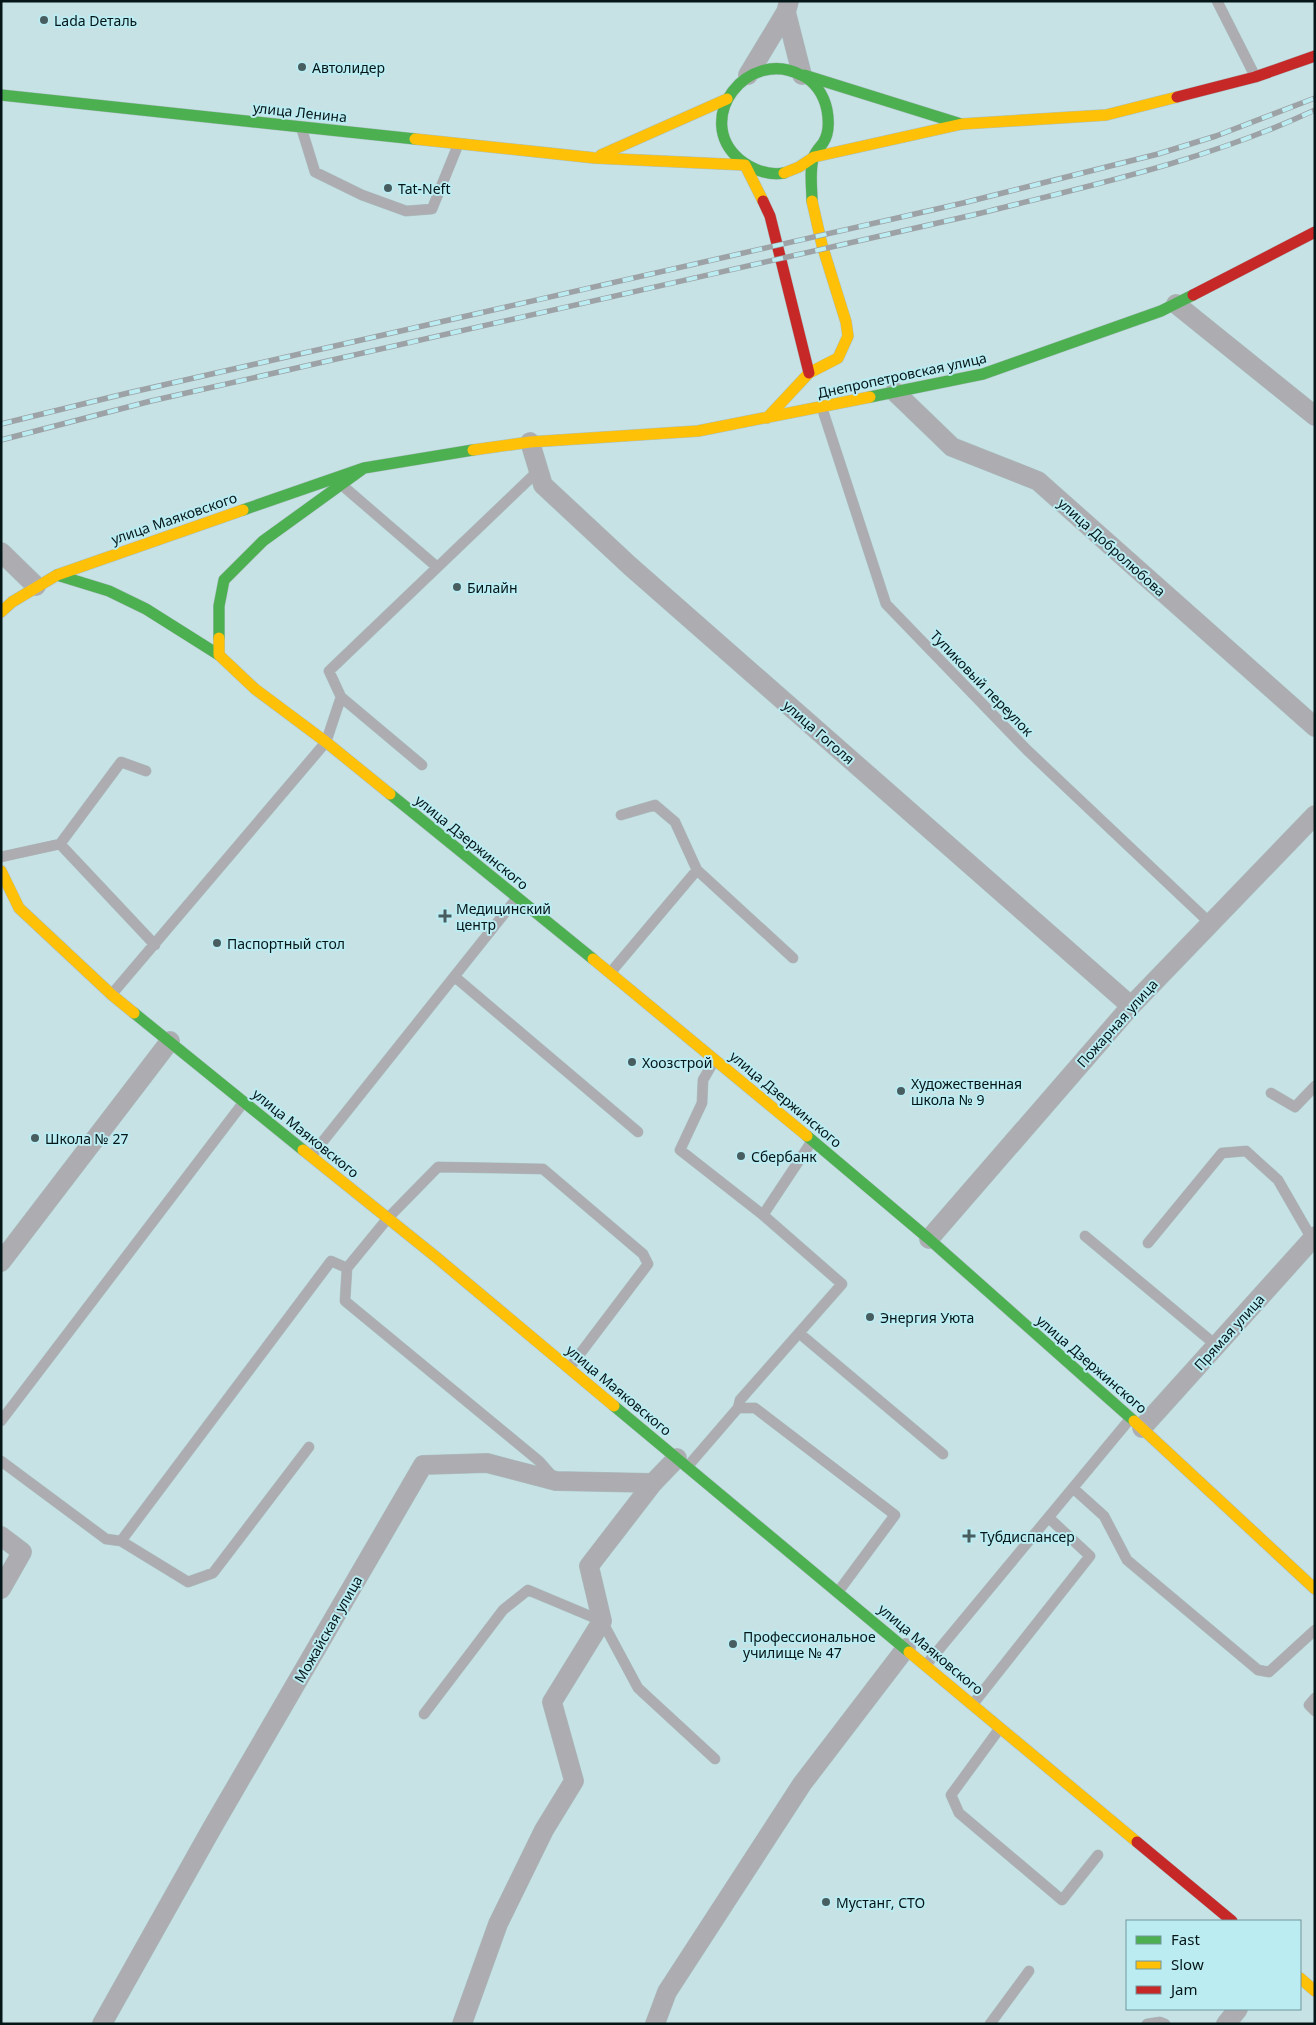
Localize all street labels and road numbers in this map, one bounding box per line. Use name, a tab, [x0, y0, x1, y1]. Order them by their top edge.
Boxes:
street label: улица Ленина	[252, 98, 348, 126]
street label: Днепропетровская улица	[816, 348, 988, 402]
street label: улица Маяковского	[109, 488, 239, 548]
street label: улица Добролюбова	[1054, 494, 1170, 600]
street label: Тупиковый переулок	[926, 626, 1038, 741]
street label: улица Гоголя	[779, 696, 859, 768]
street label: улица Дзержинского	[411, 790, 533, 894]
street label: Пожарная улица	[1072, 975, 1162, 1071]
street label: улица Дзержинского	[726, 1046, 846, 1152]
street label: улица Маяковского	[249, 1084, 363, 1182]
street label: Прямая улица	[1190, 1290, 1268, 1374]
street label: улица Дзержинского	[1033, 1311, 1151, 1417]
street label: улица Маяковского	[562, 1340, 676, 1440]
street label: Можайская улица	[290, 1572, 366, 1686]
street label: улица Маяковского	[874, 1599, 988, 1699]

